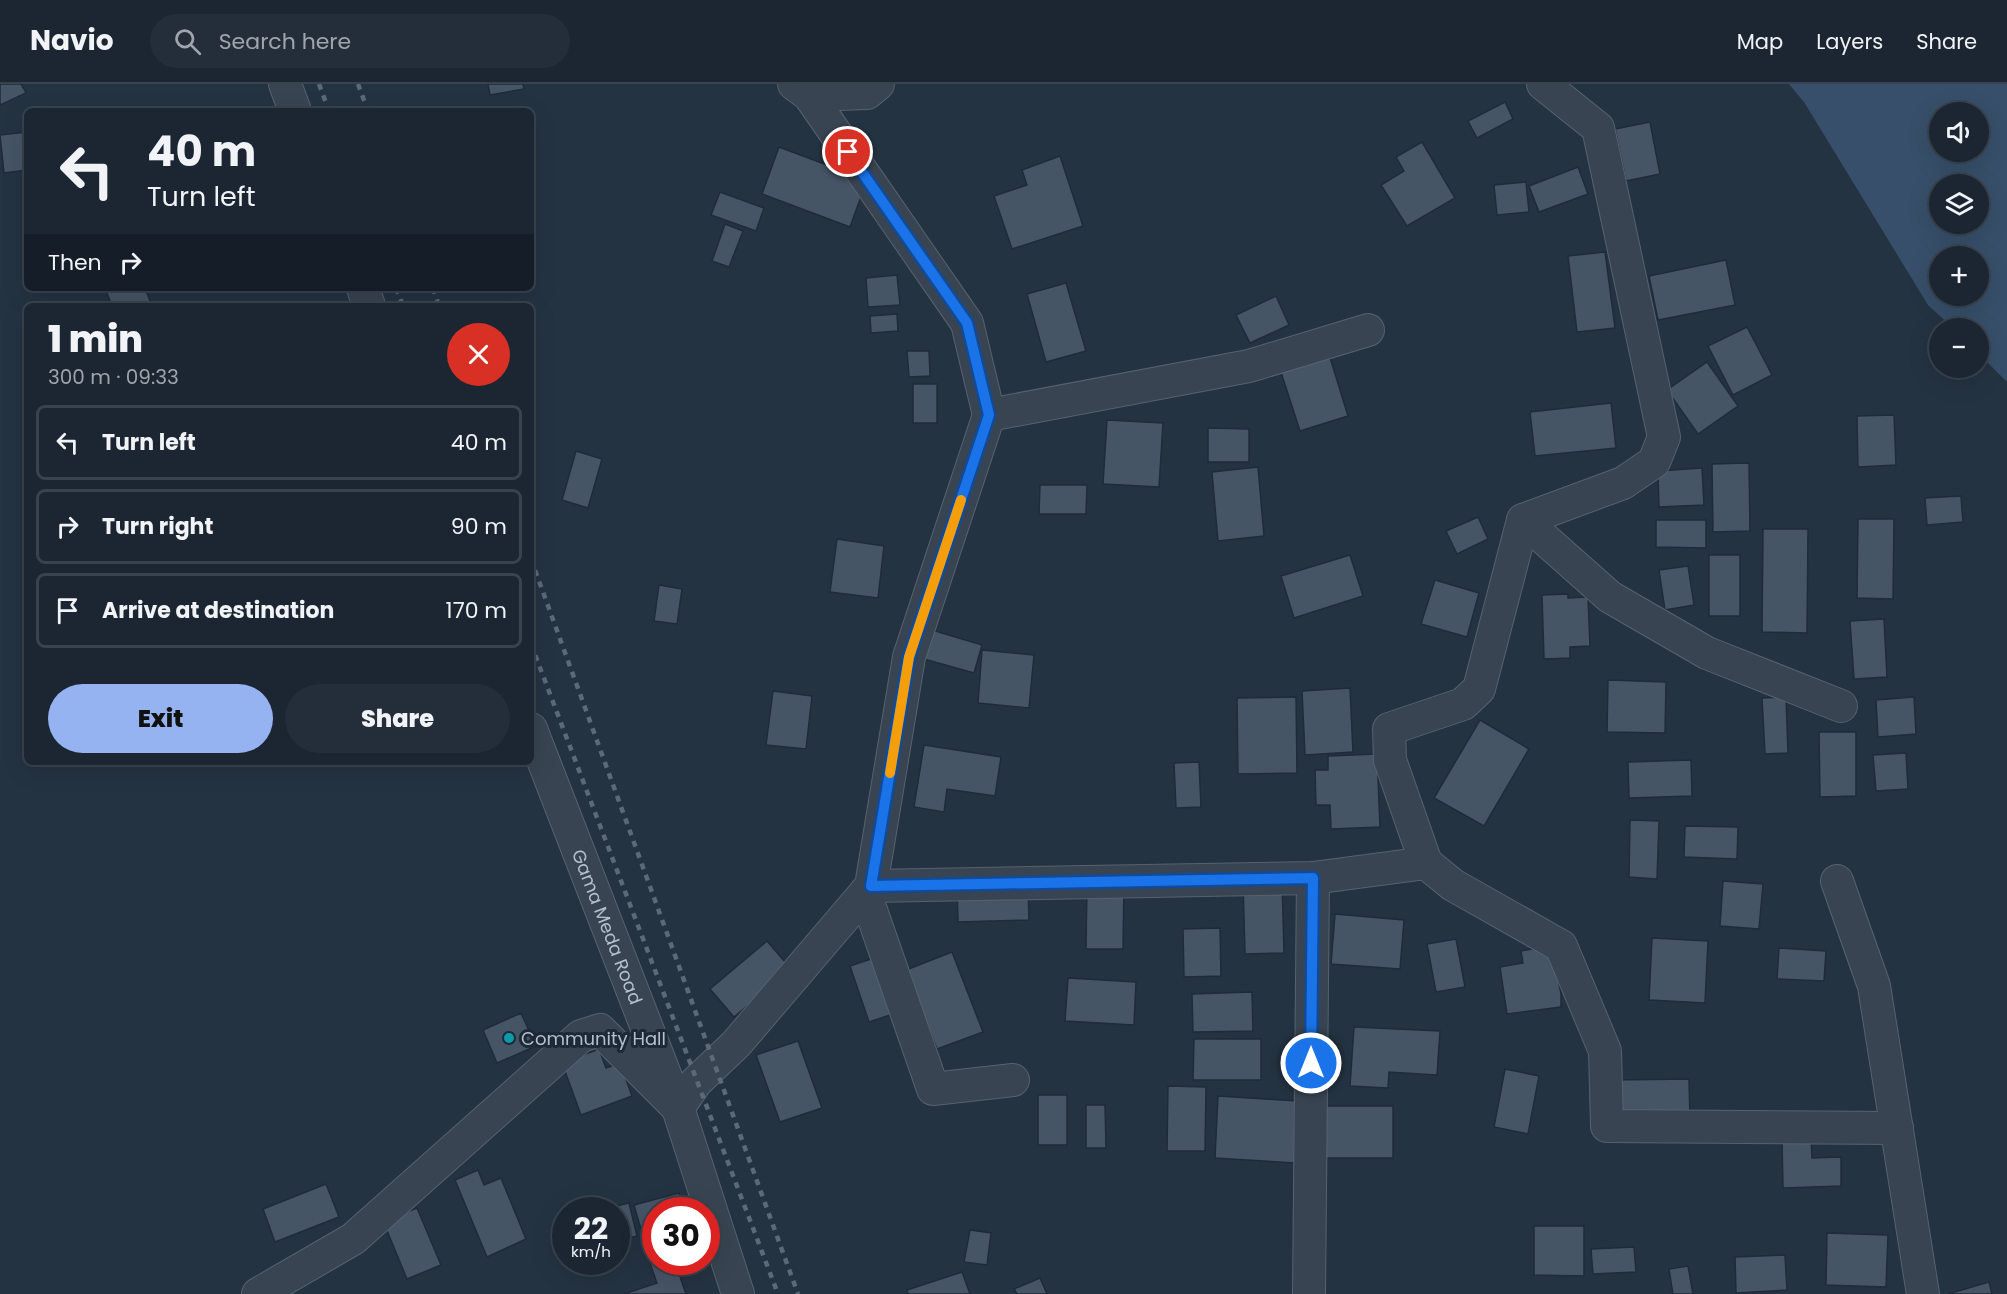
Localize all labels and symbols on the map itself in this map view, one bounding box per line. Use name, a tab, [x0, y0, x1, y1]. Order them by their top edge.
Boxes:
pin	[822, 126, 873, 177]
street label: Gama Meda Road	[566, 846, 649, 1008]
place label: Community Hall	[521, 1026, 666, 1051]
marker: Community Hall	[502, 1031, 516, 1045]
position arrow	[1279, 1031, 1343, 1095]
speed limit sign: 30	[642, 1197, 720, 1275]

